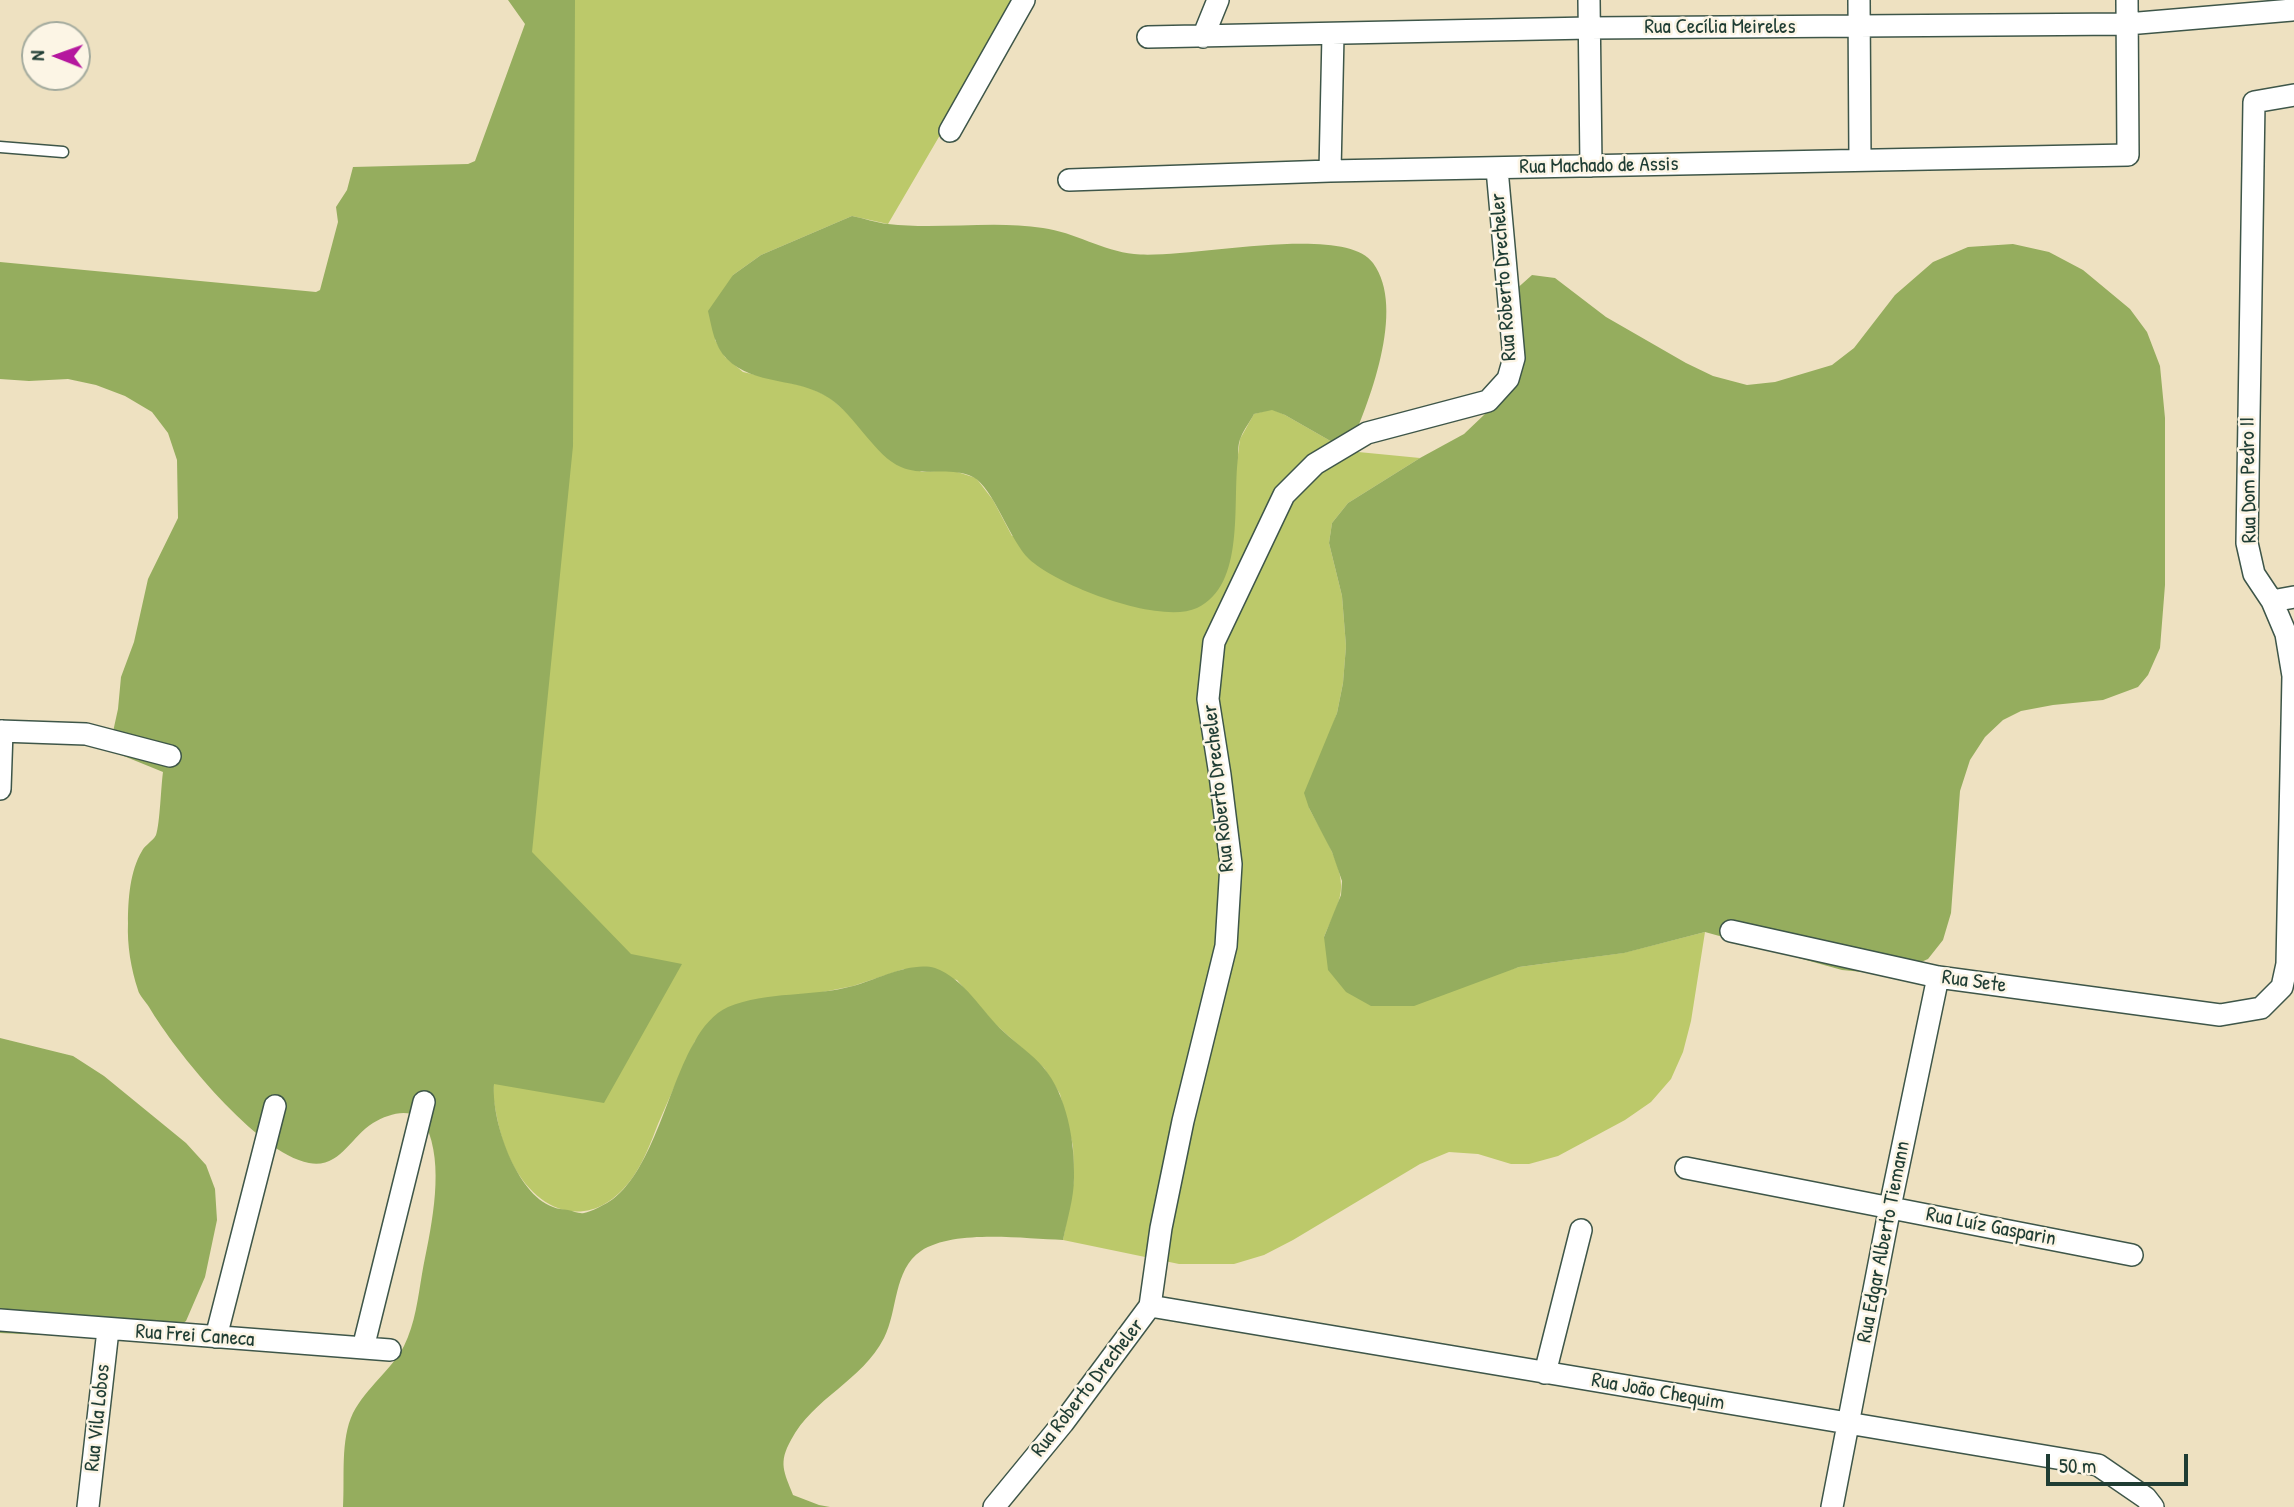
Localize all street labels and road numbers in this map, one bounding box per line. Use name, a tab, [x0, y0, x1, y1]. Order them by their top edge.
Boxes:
street label: Rua Cecília Meireles	[1644, 14, 1796, 40]
street label: Rua Machado de Assis	[1519, 152, 1679, 180]
street label: Rua Roberto Drecheler	[1486, 192, 1522, 362]
street label: Rua Dom Pedro II	[2235, 417, 2263, 543]
street label: Rua Roberto Drecheler	[1198, 703, 1240, 873]
street label: Rua Sete	[1940, 965, 2008, 999]
street label: Rua Edgar Alberto Tiemann	[1852, 1139, 1916, 1345]
street label: Rua Luíz Gasparin	[1924, 1202, 2058, 1252]
street label: Rua Roberto Drecheler	[1026, 1314, 1150, 1462]
street label: Rua Frei Caneca	[135, 1319, 255, 1353]
street label: Rua Vila Lobos	[80, 1363, 116, 1473]
street label: Rua João Chequim	[1590, 1368, 1726, 1416]

